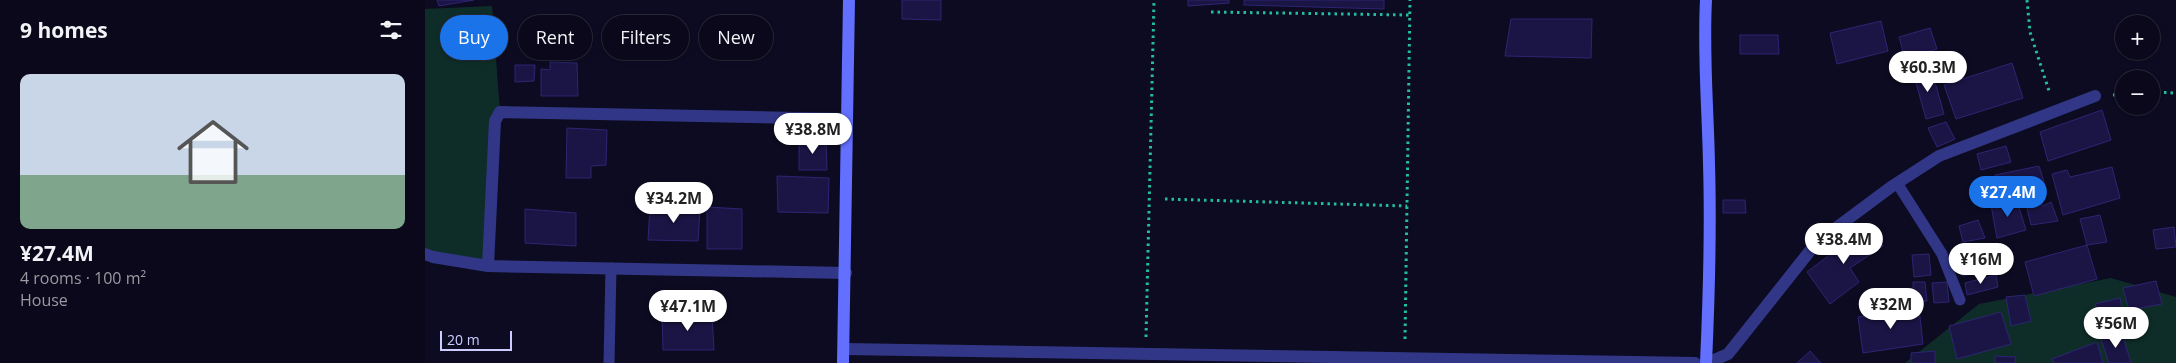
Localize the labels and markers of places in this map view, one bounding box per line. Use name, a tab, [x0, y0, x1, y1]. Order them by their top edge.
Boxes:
pin: ¥60.3M	[1887, 51, 1969, 93]
pin: ¥38.8M	[772, 112, 854, 155]
pin: ¥27.4M	[1967, 176, 2049, 218]
pin: ¥34.2M	[633, 182, 715, 224]
pin: ¥38.4M	[1803, 222, 1885, 265]
pin: ¥16M	[1951, 242, 2011, 285]
pin: ¥32M	[1861, 288, 1921, 330]
pin: ¥47.1M	[647, 290, 729, 332]
pin: ¥56M	[2086, 306, 2146, 349]

